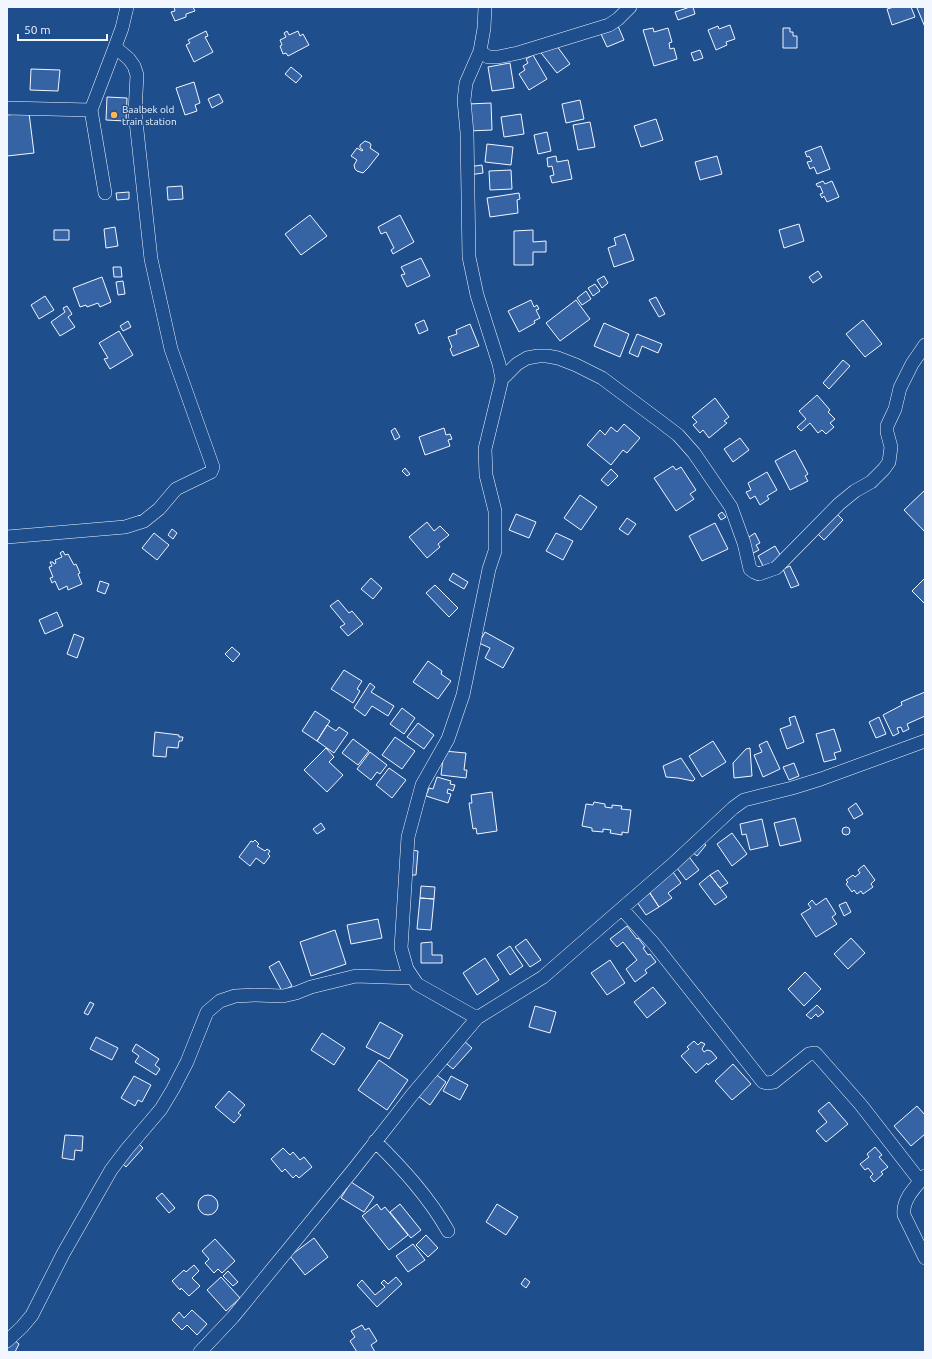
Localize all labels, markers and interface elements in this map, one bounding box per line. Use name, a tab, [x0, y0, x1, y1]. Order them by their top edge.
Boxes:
scale bar	[18, 16, 107, 42]
text: 50 m	[24, 23, 51, 36]
place label: Baalbek old train station	[122, 104, 177, 127]
marker: Baalbek old train station	[109, 110, 119, 120]

